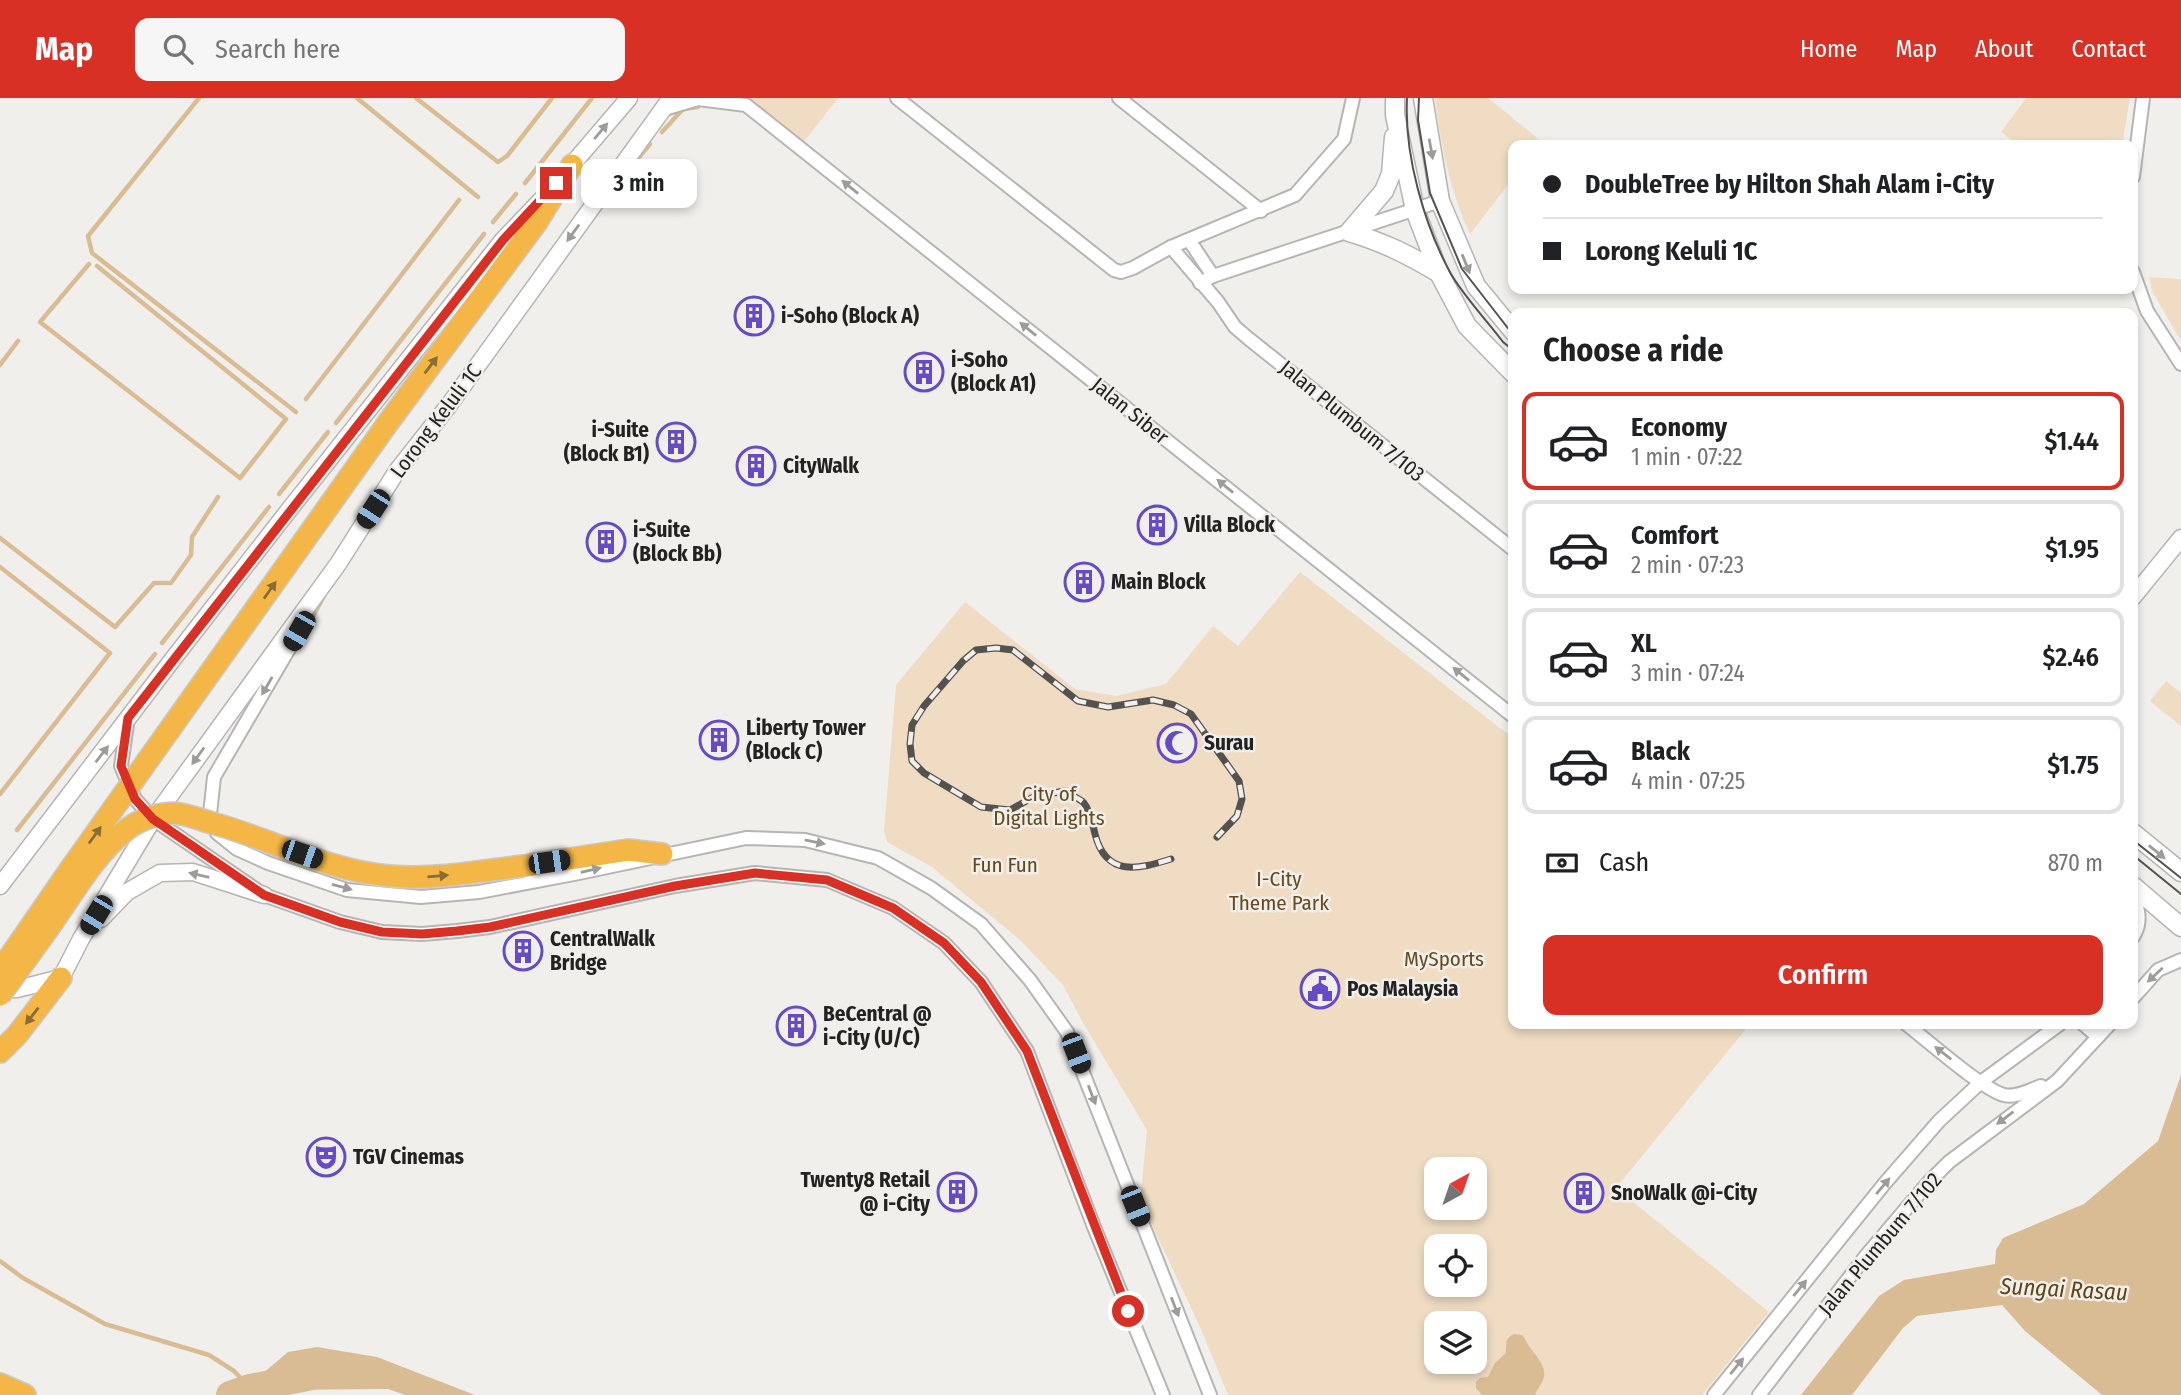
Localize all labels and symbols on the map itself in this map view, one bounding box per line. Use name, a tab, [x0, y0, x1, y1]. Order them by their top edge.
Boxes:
one-way arrow	[593, 122, 609, 140]
one-way arrow	[1426, 138, 1437, 160]
callout: 3 min	[580, 158, 696, 208]
route end	[540, 167, 572, 199]
one-way arrow	[842, 180, 860, 195]
one-way arrow	[566, 223, 580, 242]
one-way arrow	[1461, 254, 1472, 275]
building icon: i-Soho (Block A)	[733, 295, 775, 337]
place label: i-Soho (Block A)	[781, 303, 919, 329]
one-way arrow	[1019, 323, 1037, 337]
place label: i-Soho (Block A1)	[951, 347, 1036, 397]
building icon: i-Soho (Block A1)	[903, 351, 945, 393]
street label: Jalan Plumbum 7/103	[1274, 355, 1430, 487]
one-way arrow	[423, 356, 437, 374]
street label: Lorong Keluli 1C	[385, 359, 487, 483]
street label: Jalan Siber	[1086, 372, 1174, 451]
place label: i-Suite (Block B1)	[564, 417, 649, 467]
building icon: i-Suite (Block B1)	[655, 421, 697, 463]
building icon: CityWalk	[735, 445, 777, 487]
place label: CityWalk	[783, 453, 859, 479]
one-way arrow	[1217, 479, 1235, 494]
car	[353, 486, 394, 532]
building icon: Villa Block	[1136, 504, 1178, 546]
place label: Villa Block	[1183, 512, 1275, 538]
place label: i-Suite (Block Bb)	[633, 517, 722, 567]
building icon: i-Suite (Block Bb)	[585, 521, 627, 563]
building icon: Main Block	[1063, 561, 1105, 603]
place label: Main Block	[1111, 569, 1206, 595]
one-way arrow	[263, 581, 277, 599]
car	[280, 608, 319, 654]
one-way arrow	[1452, 667, 1469, 682]
one-way arrow	[261, 676, 273, 696]
place label: Liberty Tower (Block C)	[746, 715, 866, 765]
building icon: Liberty Tower (Block C)	[698, 719, 740, 761]
mosque icon: Surau	[1156, 722, 1198, 764]
place label: Surau	[1204, 730, 1254, 756]
one-way arrow	[94, 746, 109, 764]
one-way arrow	[191, 747, 205, 765]
park label: City of Digital Lights	[993, 781, 1105, 831]
one-way arrow	[88, 826, 102, 844]
car	[279, 837, 326, 871]
one-way arrow	[804, 837, 826, 848]
one-way arrow	[2148, 845, 2166, 860]
car	[527, 849, 572, 875]
park label: Fun Fun	[972, 852, 1038, 878]
one-way arrow	[580, 865, 602, 876]
park label: I-City Theme Park	[1229, 866, 1329, 916]
one-way arrow	[188, 869, 210, 880]
one-way arrow	[428, 870, 450, 881]
one-way arrow	[332, 882, 354, 893]
car	[77, 892, 116, 938]
place label: CentralWalk Bridge	[550, 926, 655, 976]
building icon: CentralWalk Bridge	[502, 930, 544, 972]
park label: MySports	[1404, 946, 1484, 972]
one-way arrow	[2147, 967, 2164, 983]
public building icon: Pos Malaysia	[1299, 968, 1341, 1010]
place label: Pos Malaysia	[1347, 976, 1459, 1002]
place label: BeCentral @ i-City (U/C)	[823, 1001, 932, 1051]
building icon: BeCentral @ i-City (U/C)	[775, 1005, 817, 1047]
one-way arrow	[25, 1007, 40, 1025]
car	[1059, 1030, 1094, 1076]
one-way arrow	[1934, 1046, 1952, 1060]
one-way arrow	[1087, 1085, 1098, 1106]
one-way arrow	[1996, 1111, 2014, 1125]
theatre icon: TGV Cinemas	[305, 1136, 347, 1178]
place label: TGV Cinemas	[353, 1144, 464, 1170]
north arrow	[1424, 1157, 1488, 1220]
place label: Twenty8 Retail @ i-City	[801, 1167, 931, 1217]
street label: Jalan Plumbum 7/102	[1813, 1167, 1947, 1321]
building icon: Twenty8 Retail @ i-City	[936, 1171, 978, 1213]
building icon: SnoWalk @i-City	[1563, 1172, 1605, 1214]
one-way arrow	[1875, 1177, 1890, 1194]
place label: SnoWalk @i-City	[1611, 1180, 1758, 1206]
car	[1118, 1183, 1153, 1229]
water label: Sungai Rasau	[1998, 1272, 2129, 1306]
one-way arrow	[1793, 1280, 1808, 1298]
route start	[1112, 1295, 1144, 1327]
one-way arrow	[1170, 1297, 1181, 1318]
one-way arrow	[1730, 1358, 1745, 1376]

